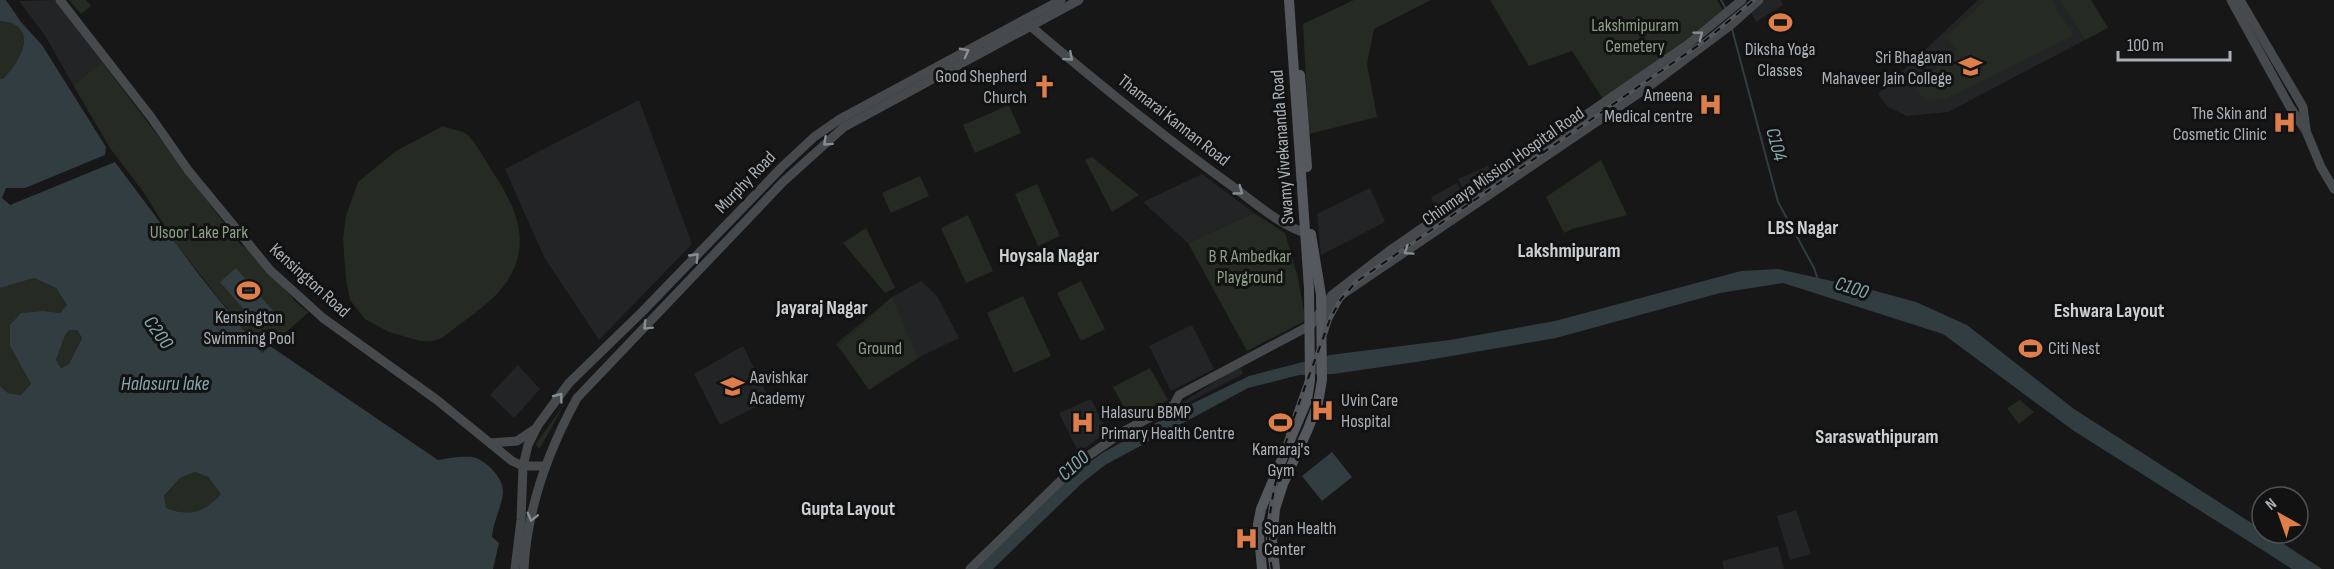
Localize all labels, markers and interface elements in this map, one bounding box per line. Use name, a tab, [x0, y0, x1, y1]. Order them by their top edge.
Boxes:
sports icon: Diksha Yoga Classes	[1767, 10, 1793, 36]
park label: Lakshmipuram Cemetery	[1591, 15, 1679, 57]
scale bar	[2118, 24, 2230, 62]
one-way arrow	[1692, 32, 1703, 43]
text: 100 m	[2127, 35, 2164, 56]
place label: Diksha Yoga Classes	[1745, 39, 1815, 81]
place label: Sri Bhagavan Mahaveer Jain College	[1822, 47, 1952, 89]
one-way arrow	[958, 48, 969, 59]
one-way arrow	[1062, 50, 1073, 61]
school or university icon: Sri Bhagavan Mahaveer Jain College	[1957, 54, 1983, 80]
place label: Good Shepherd Church	[935, 66, 1027, 108]
street label: Swamy Vivekananda Road	[1267, 69, 1298, 225]
street label: Thamarai Kannan Road	[1114, 70, 1234, 171]
church icon: Good Shepherd Church	[1032, 73, 1058, 99]
place label: Ameena Medical centre	[1604, 85, 1693, 127]
hospital icon: Ameena Medical centre	[1698, 92, 1724, 118]
street label: Chinmaya Mission Hospital Road	[1418, 102, 1588, 230]
place label: The Skin and Cosmetic Clinic	[2173, 103, 2267, 145]
hospital icon: The Skin and Cosmetic Clinic	[2272, 110, 2298, 136]
water label: C104	[1760, 125, 1792, 163]
one-way arrow	[824, 134, 835, 145]
street label: Murphy Road	[711, 147, 780, 218]
one-way arrow	[1232, 184, 1243, 195]
district label: LBS Nagar	[1768, 216, 1838, 240]
park label: Ulsoor Lake Park	[150, 222, 248, 243]
street label: Kensington Road	[265, 239, 354, 322]
district label: Lakshmipuram	[1518, 239, 1620, 263]
district label: Hoysala Nagar	[999, 244, 1099, 268]
one-way arrow	[1403, 244, 1414, 255]
park label: B R Ambedkar Playground	[1209, 246, 1291, 288]
one-way arrow	[688, 253, 699, 264]
water label: C100	[1832, 271, 1872, 305]
sports icon: Kensington Swimming Pool	[236, 278, 262, 304]
district label: Jayaraj Nagar	[775, 296, 868, 320]
district label: Eshwara Layout	[2054, 299, 2165, 323]
place label: Kensington Swimming Pool	[203, 307, 295, 349]
water label: C200	[138, 311, 178, 354]
one-way arrow	[643, 319, 654, 329]
sports icon: Citi Nest	[2017, 335, 2043, 361]
park label: Ground	[858, 338, 902, 359]
place label: Citi Nest	[2048, 338, 2101, 359]
place label: Aavishkar Academy	[749, 367, 808, 409]
water label: Halasuru lake	[121, 372, 210, 396]
school or university icon: Aavishkar Academy	[719, 374, 745, 400]
place label: Uvin Care Hospital	[1341, 390, 1398, 432]
one-way arrow	[552, 392, 563, 403]
hospital icon: Uvin Care Hospital	[1310, 397, 1336, 423]
place label: Halasuru BBMP Primary Health Centre	[1101, 402, 1235, 444]
hospital icon: Halasuru BBMP Primary Health Centre	[1070, 409, 1096, 435]
sports icon: Kamaraj's Gym	[1268, 410, 1294, 436]
district label: Saraswathipuram	[1815, 425, 1939, 449]
place label: Kamaraj's Gym	[1252, 439, 1310, 481]
water label: C100	[1053, 445, 1095, 486]
north arrow	[2250, 485, 2310, 545]
text: N	[2262, 495, 2281, 515]
district label: Gupta Layout	[801, 497, 895, 521]
one-way arrow	[526, 512, 539, 522]
place label: Span Health Center	[1264, 518, 1337, 560]
hospital icon: Span Health Center	[1233, 525, 1259, 551]

